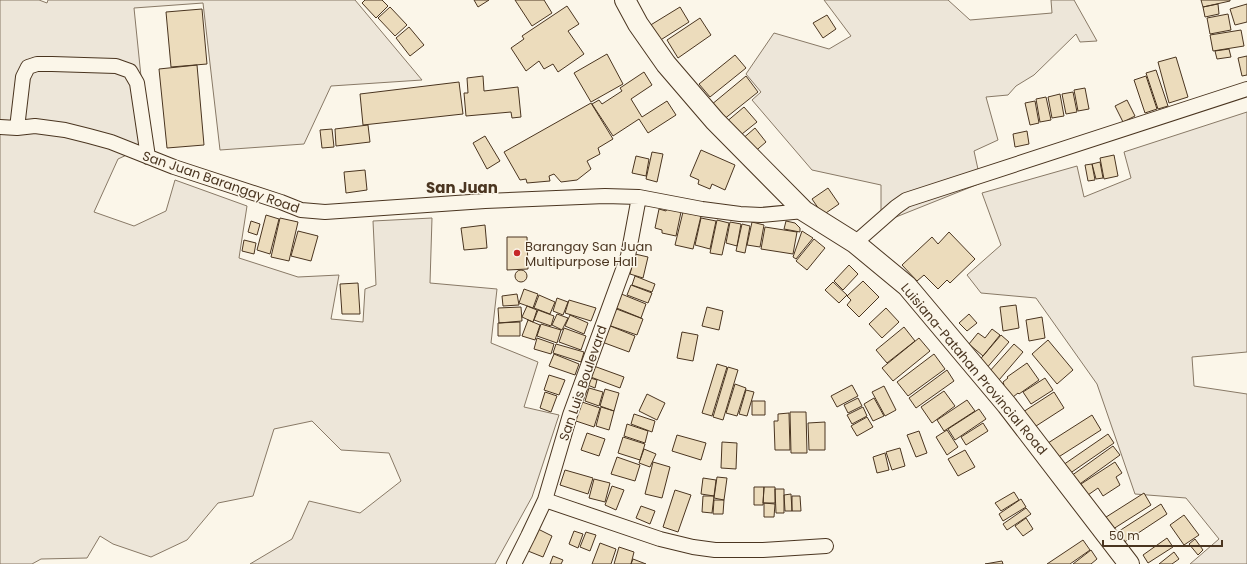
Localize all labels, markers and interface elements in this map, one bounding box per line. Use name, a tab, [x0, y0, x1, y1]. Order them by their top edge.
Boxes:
street label: San Juan Barangay Road	[140, 146, 302, 218]
district label: San Juan	[426, 177, 498, 198]
place label: Barangay San Juan Multipurpose Hall	[525, 237, 653, 271]
marker: Barangay San Juan Multipurpose Hall	[512, 248, 522, 258]
street label: Luisiana-Patahan Provincial Road	[896, 279, 1052, 459]
street label: San Luis Boulevard	[554, 323, 612, 443]
scale bar	[1103, 522, 1222, 548]
text: 50 m	[1109, 527, 1140, 544]

